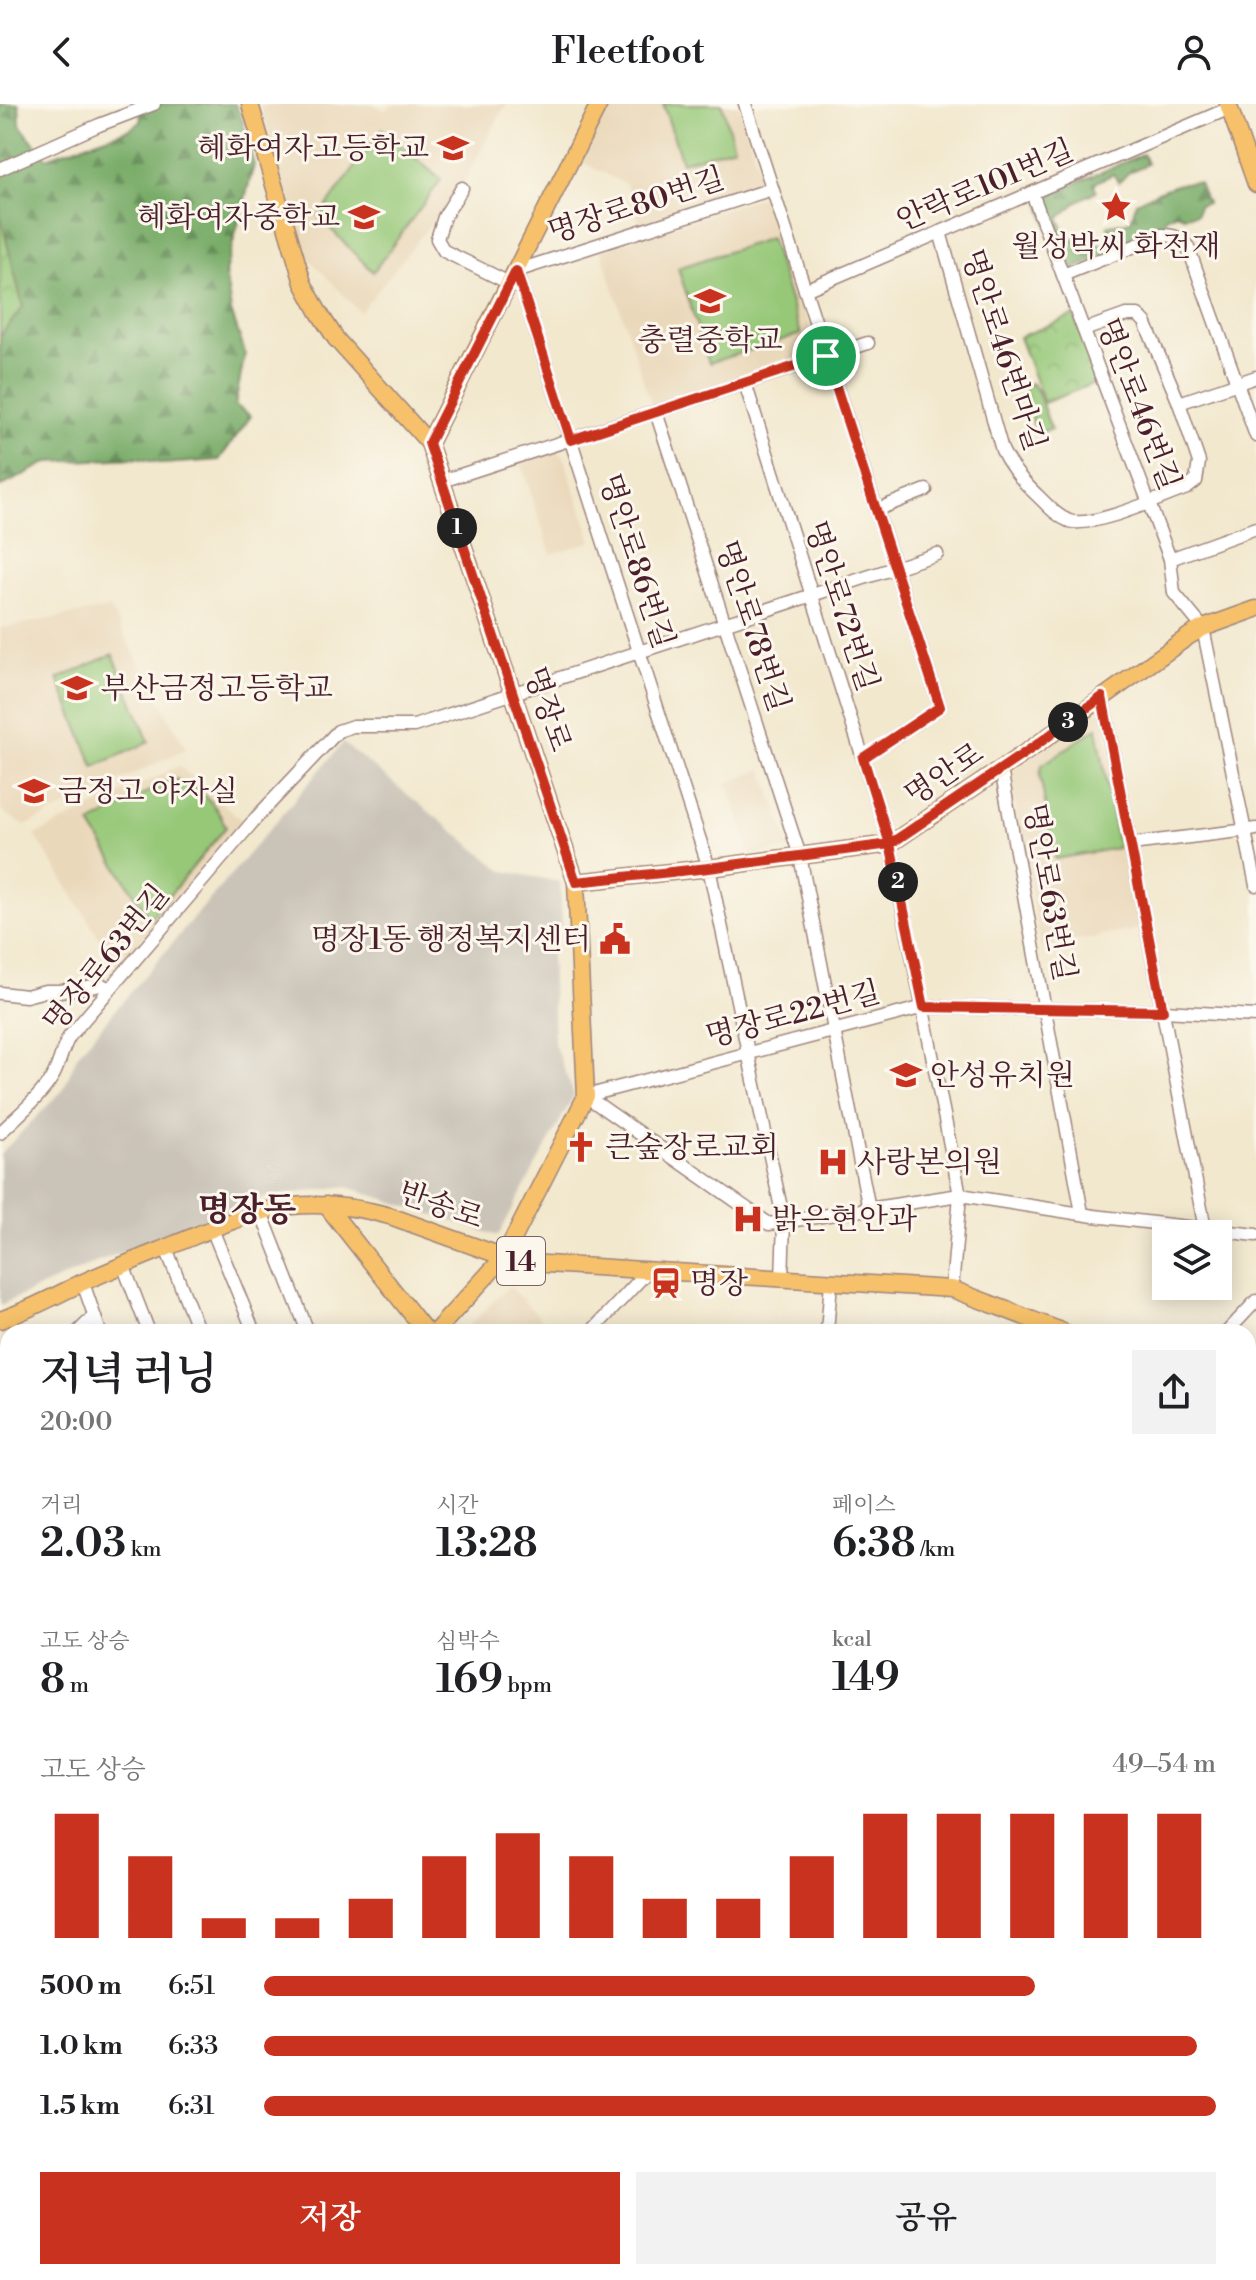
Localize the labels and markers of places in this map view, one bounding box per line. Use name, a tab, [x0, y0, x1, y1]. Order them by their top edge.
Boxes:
place label: 혜화여자고등학교	[197, 130, 429, 168]
school or university icon: 혜화여자고등학교	[436, 131, 470, 165]
place icon: 월성박씨 화전재	[1099, 190, 1133, 224]
place label: 혜화여자중학교	[137, 199, 340, 237]
school or university icon: 혜화여자중학교	[347, 200, 381, 234]
place label: 월성박씨 화전재	[1011, 228, 1221, 266]
school or university icon: 충렬중학교	[693, 284, 727, 318]
place label: 충렬중학교	[638, 322, 782, 360]
pin	[792, 322, 860, 390]
pin: 1	[437, 508, 477, 548]
place label: 부산금정고등학교	[101, 670, 333, 708]
school or university icon: 부산금정고등학교	[60, 671, 94, 705]
pin: 3	[1048, 702, 1088, 742]
place label: 금정고 야자실	[58, 773, 238, 811]
school or university icon: 금정고 야자실	[17, 774, 51, 808]
pin: 2	[878, 862, 918, 902]
place label: 명장1동 행정복지센터	[311, 921, 591, 959]
public building icon: 명장1동 행정복지센터	[598, 922, 632, 956]
place label: 안성유치원	[930, 1057, 1075, 1095]
school or university icon: 안성유치원	[889, 1058, 923, 1092]
place label: 큰숲장로교회	[605, 1129, 779, 1167]
church icon: 큰숲장로교회	[564, 1130, 598, 1164]
place label: 사랑본의원	[857, 1144, 1002, 1182]
hospital icon: 사랑본의원	[816, 1145, 850, 1179]
place label: 밝은현안과	[772, 1201, 917, 1239]
hospital icon: 밝은현안과	[731, 1202, 765, 1236]
place label: 명장	[690, 1265, 748, 1303]
station icon: 명장	[649, 1266, 683, 1300]

